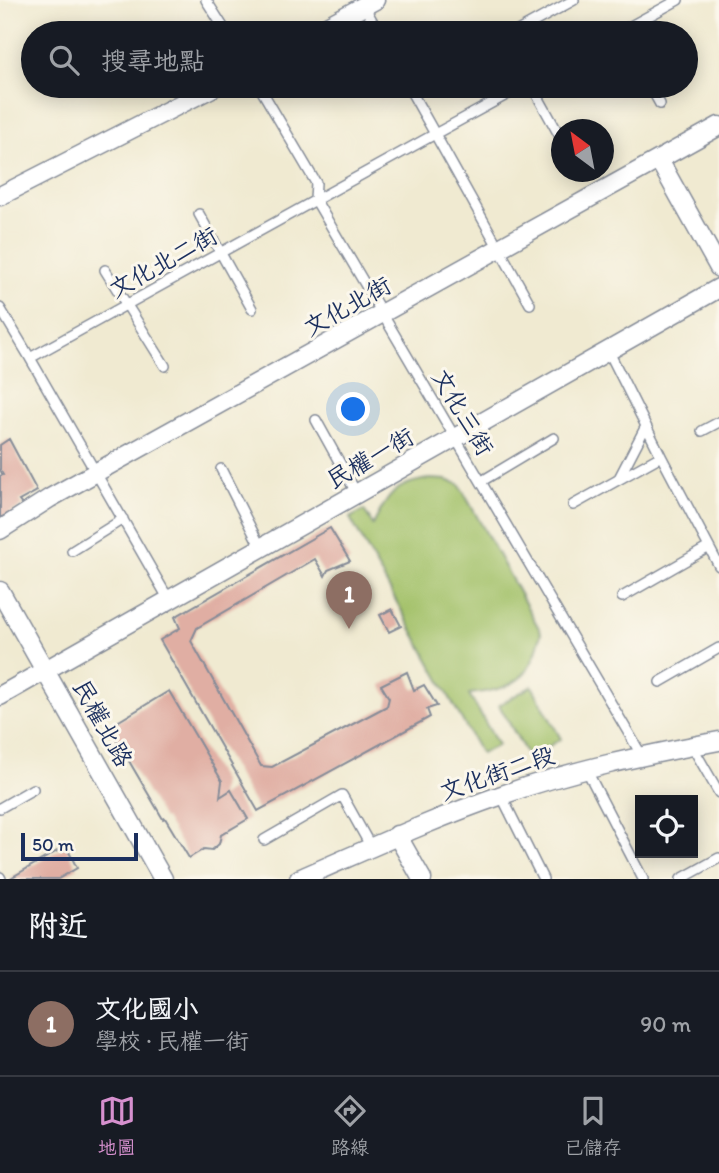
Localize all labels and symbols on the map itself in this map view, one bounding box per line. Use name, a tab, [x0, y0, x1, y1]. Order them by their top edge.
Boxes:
north arrow	[551, 119, 614, 182]
street label: 文化北二街	[103, 220, 223, 304]
street label: 文化北街	[298, 270, 396, 342]
street label: 文化三街	[426, 363, 500, 461]
your location	[336, 392, 370, 426]
street label: 民權一街	[321, 421, 419, 495]
pin: 1	[326, 571, 372, 629]
street label: 民權北路	[67, 674, 139, 772]
street label: 文化街二段	[436, 740, 558, 806]
scale bar	[21, 830, 138, 862]

